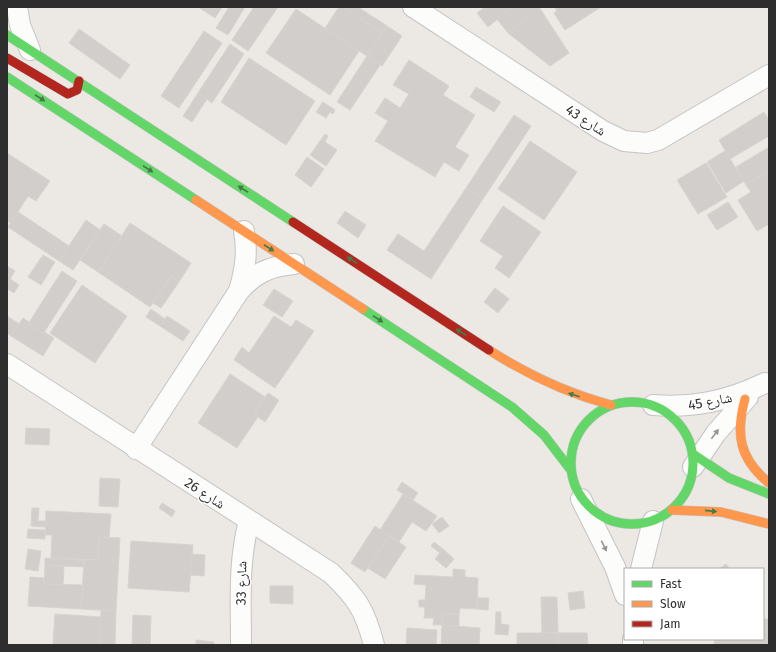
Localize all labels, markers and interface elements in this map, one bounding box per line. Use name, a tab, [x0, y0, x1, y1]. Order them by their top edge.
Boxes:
one-way arrow	[35, 94, 45, 102]
street label: شارع 43	[562, 101, 609, 141]
one-way arrow	[143, 165, 154, 173]
one-way arrow	[238, 185, 248, 193]
one-way arrow	[264, 244, 274, 252]
one-way arrow	[347, 256, 357, 264]
one-way arrow	[373, 315, 383, 323]
one-way arrow	[455, 328, 467, 335]
street label: شارع 45	[687, 389, 734, 415]
one-way arrow	[567, 392, 579, 398]
one-way arrow	[711, 429, 719, 440]
street label: شارع 26	[181, 474, 228, 514]
one-way arrow	[705, 507, 717, 514]
one-way arrow	[601, 541, 608, 552]
street label: شارع 33	[233, 561, 251, 605]
legend	[624, 568, 764, 640]
text: Fast	[660, 577, 682, 591]
text: Slow	[660, 597, 686, 611]
text: Jam	[660, 617, 680, 631]

